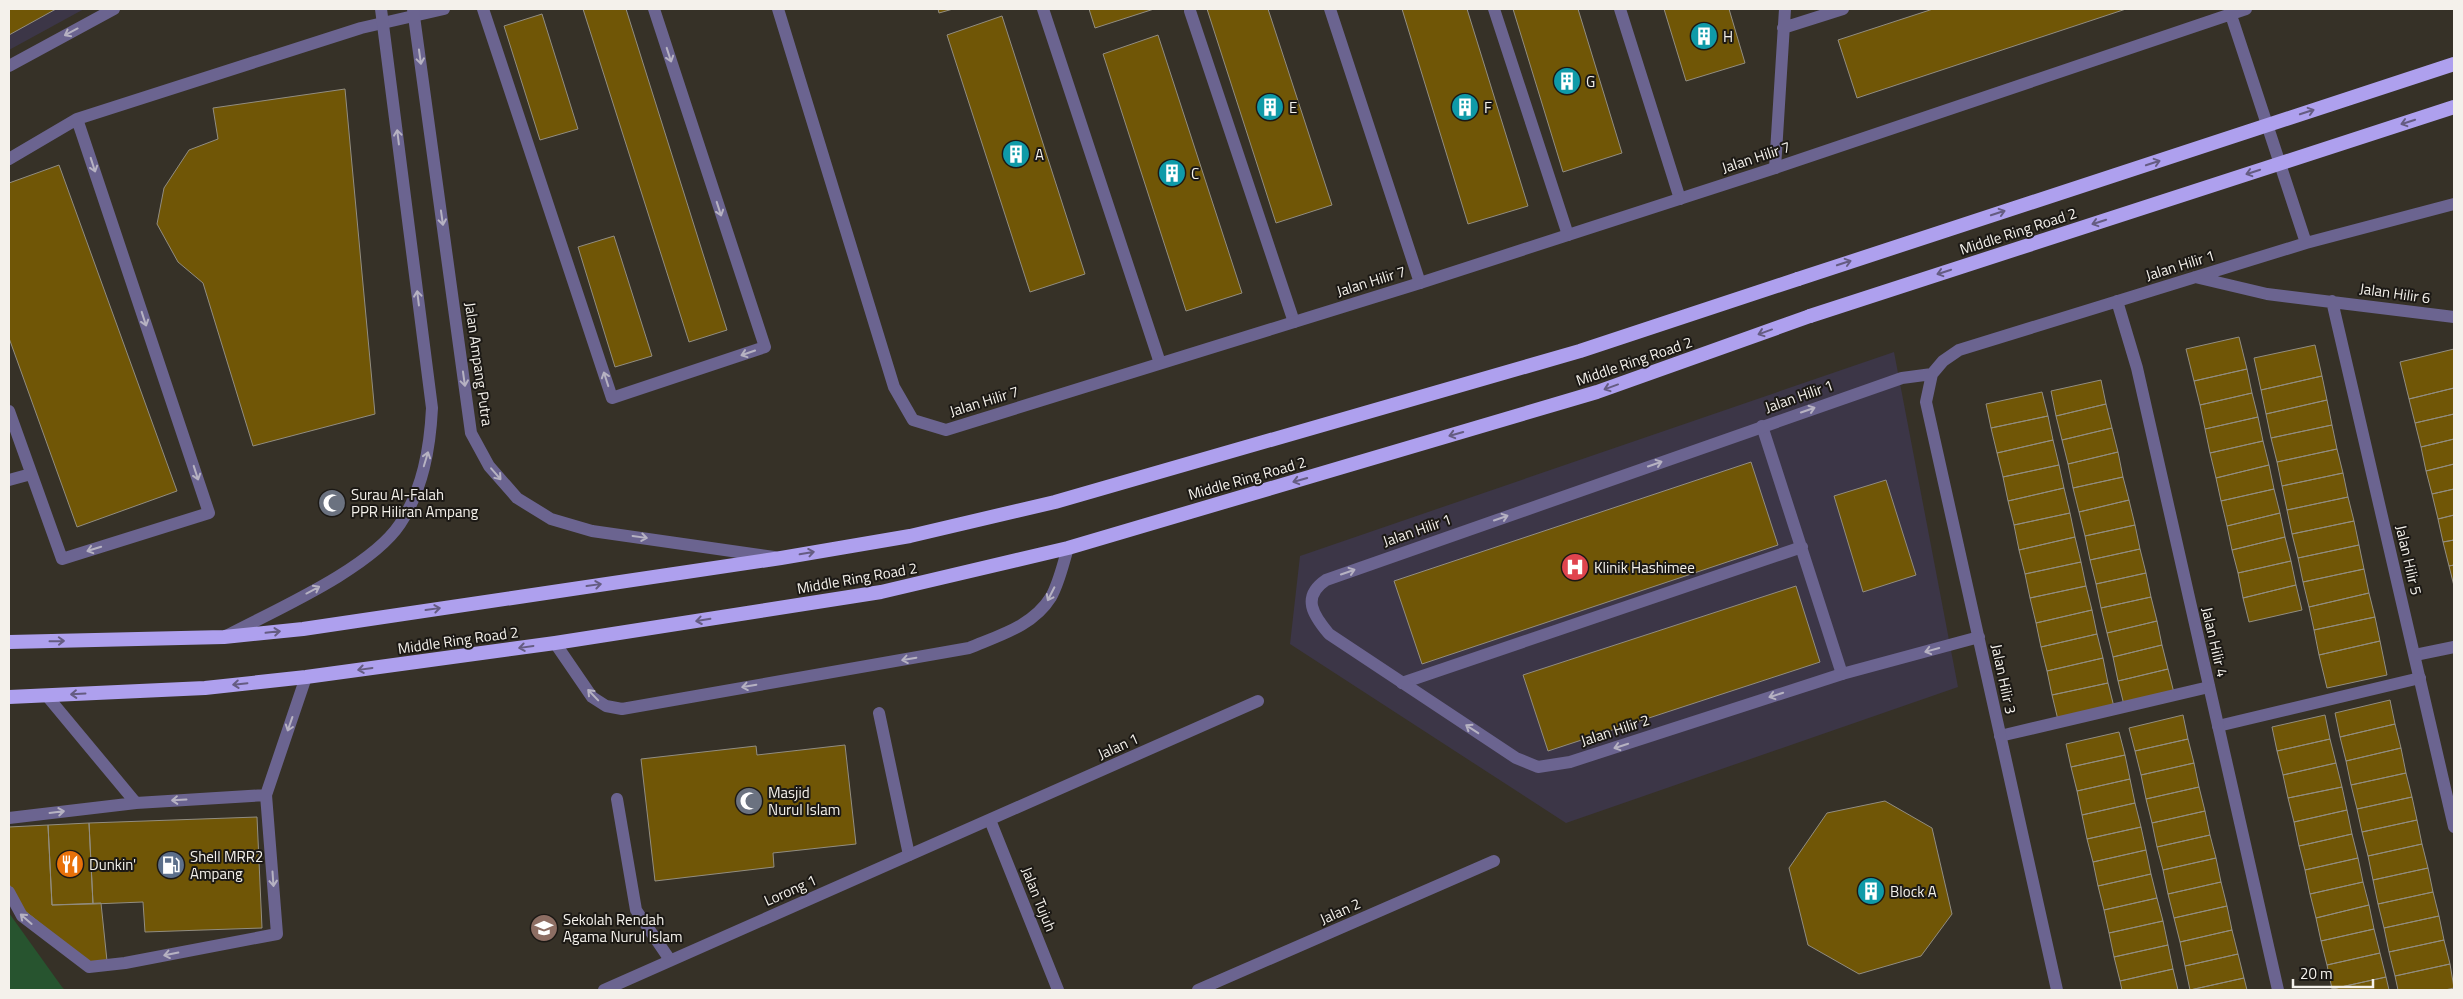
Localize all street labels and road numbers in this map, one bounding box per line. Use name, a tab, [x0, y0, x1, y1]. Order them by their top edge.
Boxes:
street label: Jalan Hilir 7	[1719, 135, 1793, 179]
street label: Middle Ring Road 2	[1956, 201, 2080, 261]
street label: Jalan Hilir 1	[2143, 244, 2217, 286]
street label: Jalan Hilir 7	[1334, 260, 1408, 302]
street label: Jalan Hilir 6	[2358, 277, 2432, 309]
street label: Jalan Ampang Putra	[459, 301, 499, 428]
street label: Middle Ring Road 2	[1573, 330, 1695, 392]
street label: Jalan Hilir 1	[1762, 374, 1836, 418]
street label: Jalan Hilir 7	[947, 380, 1021, 422]
street label: Middle Ring Road 2	[1185, 450, 1309, 506]
street label: Jalan Hilir 1	[1380, 508, 1454, 552]
street label: Jalan Hilir 5	[2390, 523, 2428, 597]
street label: Middle Ring Road 2	[795, 556, 919, 600]
street label: Jalan Hilir 4	[2196, 605, 2234, 679]
street label: Middle Ring Road 2	[396, 620, 520, 660]
street label: Jalan Hilir 3	[1985, 642, 2023, 716]
street label: Jalan Hilir 2	[1578, 708, 1652, 752]
street label: Jalan 1	[1094, 727, 1142, 765]
street label: Jalan Tujuh	[1016, 863, 1062, 935]
street label: Lorong 1	[760, 868, 820, 912]
street label: Jalan 2	[1316, 892, 1364, 930]

